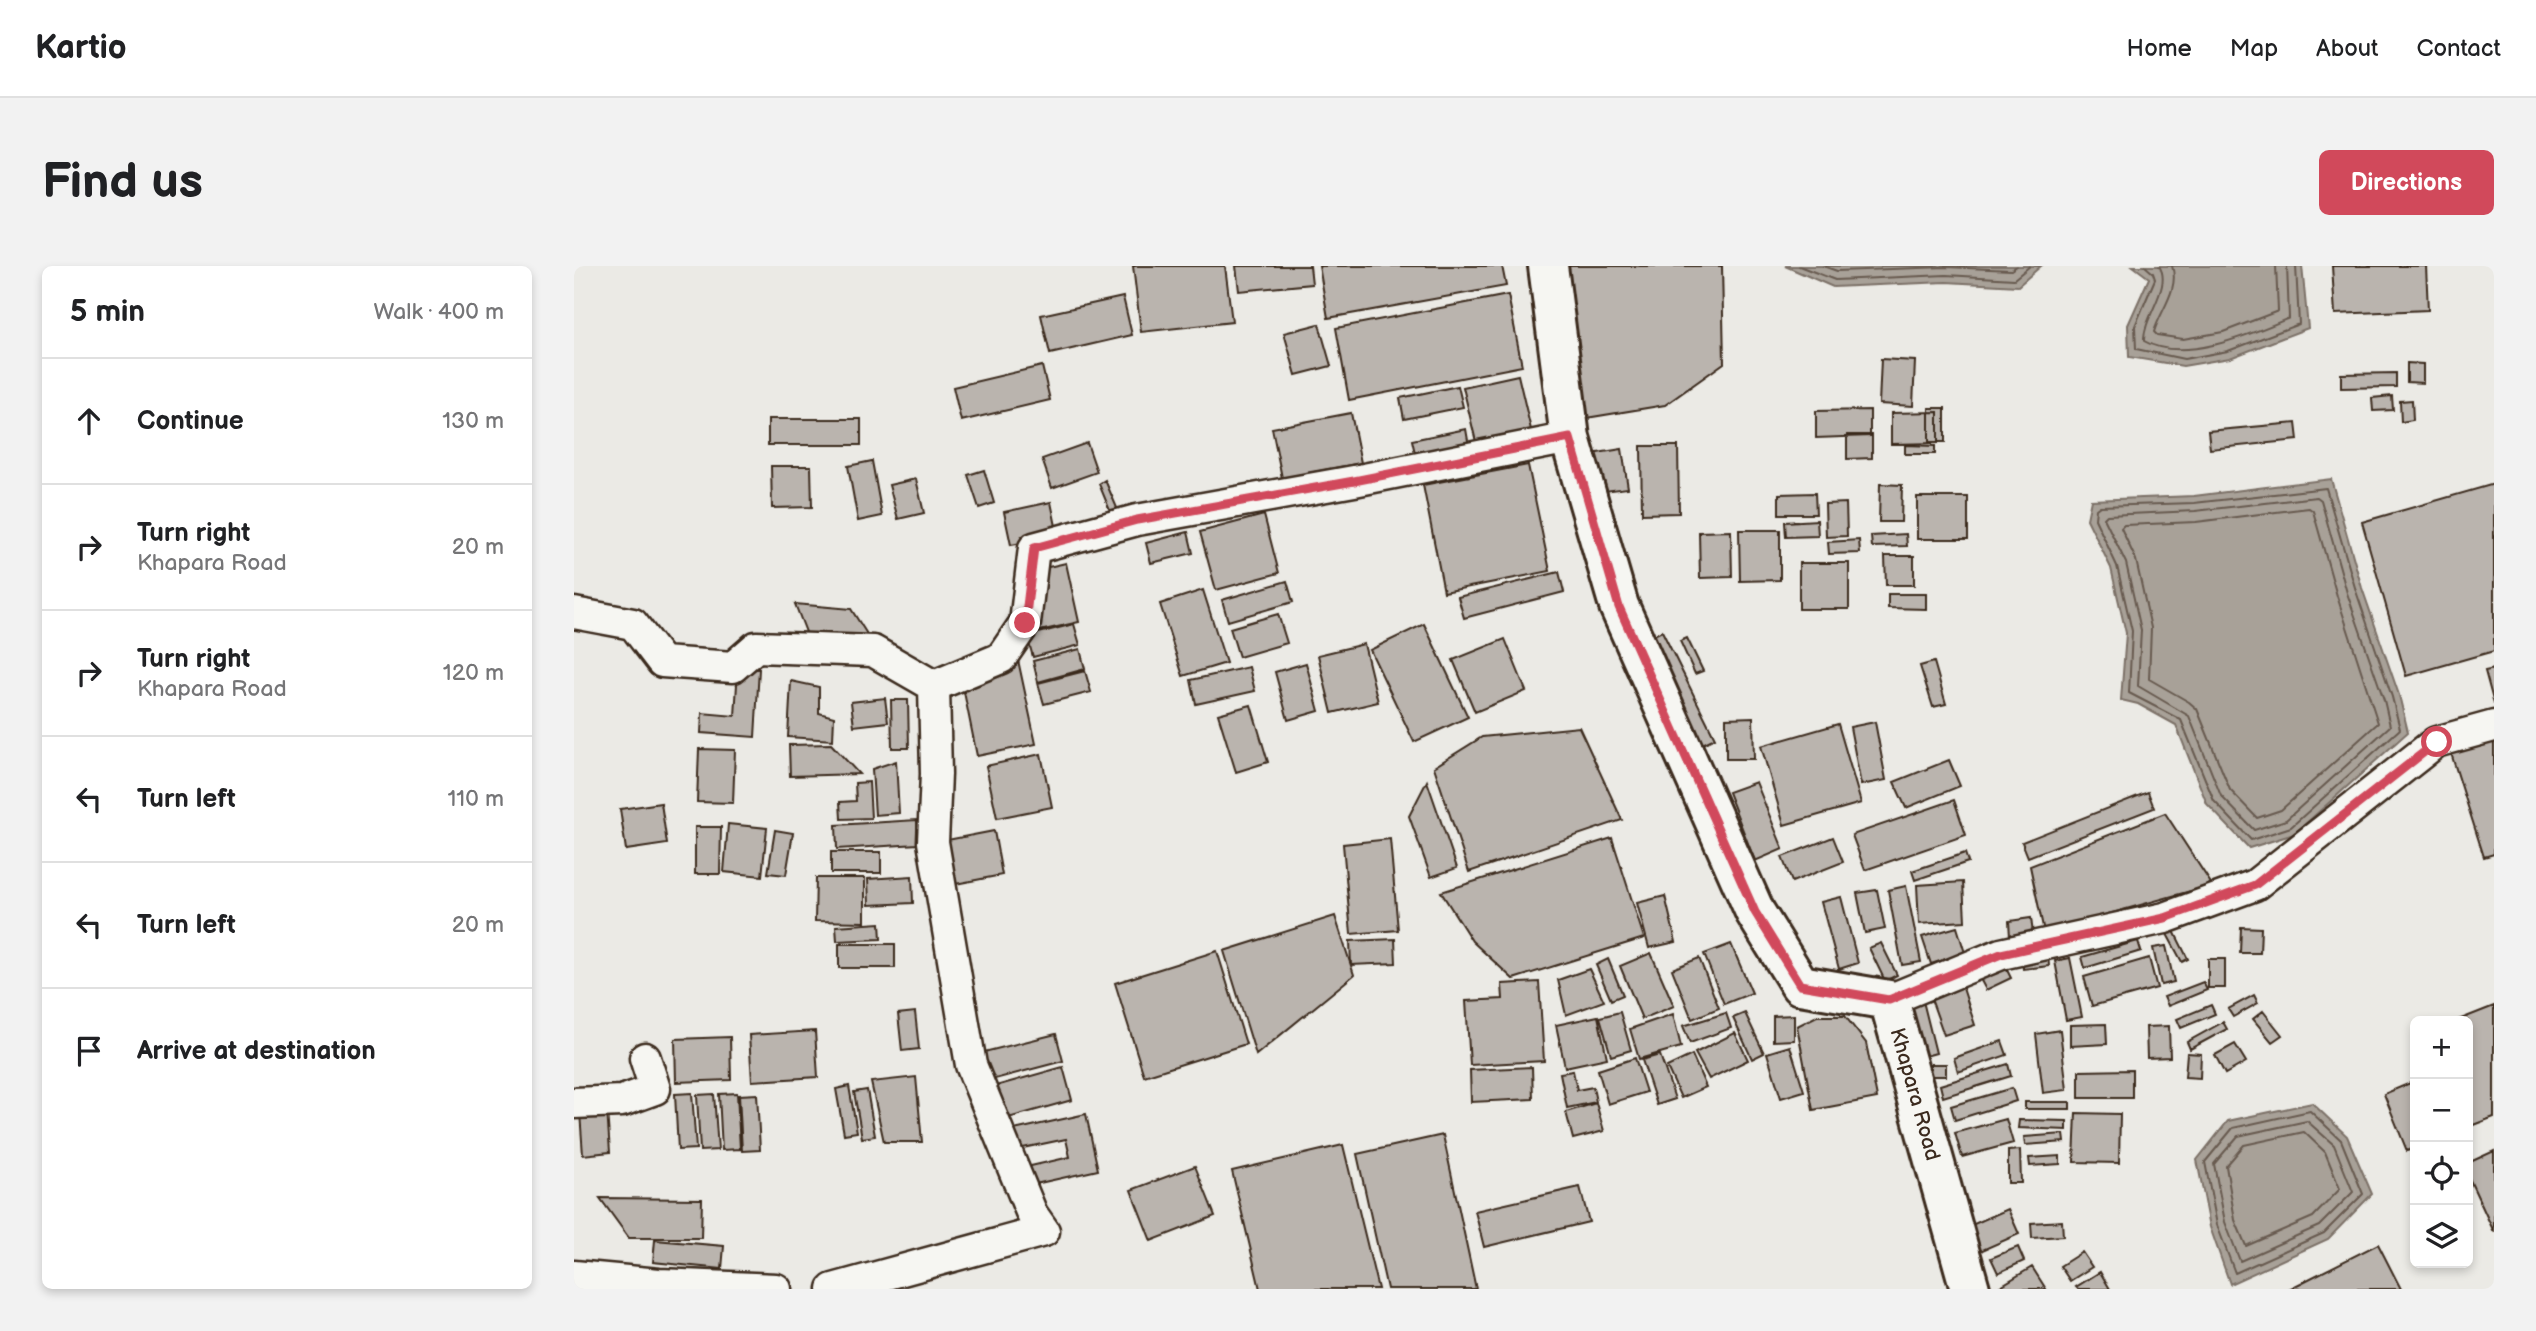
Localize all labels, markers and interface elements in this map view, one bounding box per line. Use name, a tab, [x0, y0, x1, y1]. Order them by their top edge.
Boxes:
text: Kartio	[35, 28, 127, 68]
text: Home	[2127, 34, 2192, 63]
text: Map	[2230, 34, 2278, 63]
text: About	[2316, 34, 2378, 63]
text: Contact	[2416, 34, 2501, 63]
button: Directions	[2319, 150, 2494, 215]
text: Find us	[42, 153, 203, 212]
text: 5 min	[70, 294, 145, 330]
text: Walk · 400 m	[374, 298, 504, 326]
icon: ahead	[70, 402, 108, 440]
text: Continue	[137, 406, 244, 437]
text: 130 m	[442, 407, 504, 435]
text: Turn right	[137, 518, 250, 549]
icon: right	[70, 528, 108, 566]
text: 20 m	[452, 533, 504, 561]
text: Khapara Road	[137, 549, 287, 577]
route end	[1009, 607, 1040, 638]
text: Turn right	[137, 644, 250, 675]
icon: right	[70, 654, 108, 692]
text: 120 m	[443, 659, 504, 687]
text: Khapara Road	[137, 675, 287, 703]
route start	[2421, 726, 2452, 757]
icon: left	[70, 780, 108, 818]
text: Turn left	[137, 784, 236, 815]
text: 110 m	[447, 785, 504, 813]
icon: left	[70, 906, 108, 944]
text: Turn left	[137, 910, 236, 941]
text: 20 m	[452, 911, 504, 939]
map controls	[2410, 1016, 2473, 1268]
button: +	[2410, 1016, 2473, 1079]
street label: Khapara Road	[1884, 1025, 1945, 1163]
icon: arrive	[70, 1032, 108, 1070]
text: Arrive at destination	[137, 1036, 376, 1067]
button: −	[2410, 1079, 2473, 1142]
button: locate	[2410, 1142, 2473, 1205]
button: layers	[2410, 1205, 2473, 1268]

